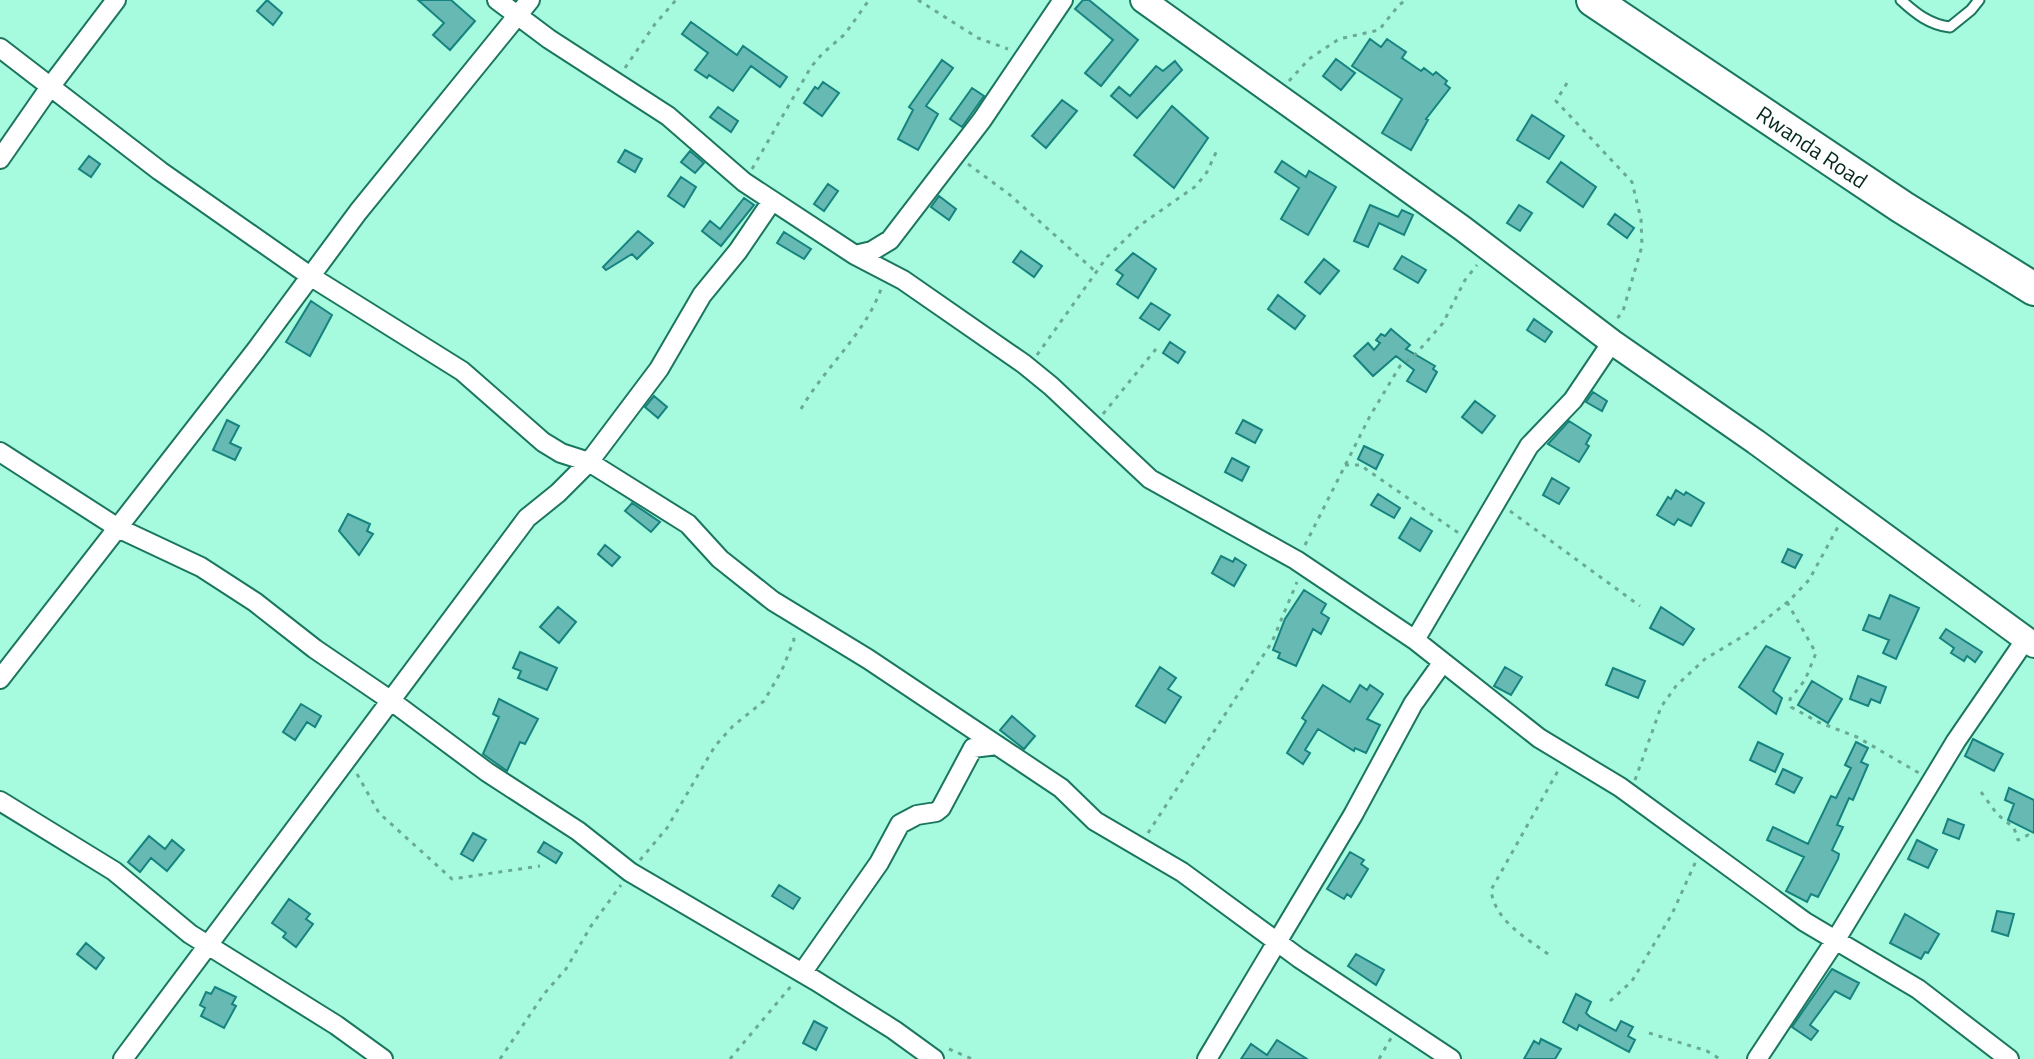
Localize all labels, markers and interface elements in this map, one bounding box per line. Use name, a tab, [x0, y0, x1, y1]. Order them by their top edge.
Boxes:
street label: Rwanda Road	[1749, 97, 1875, 197]

